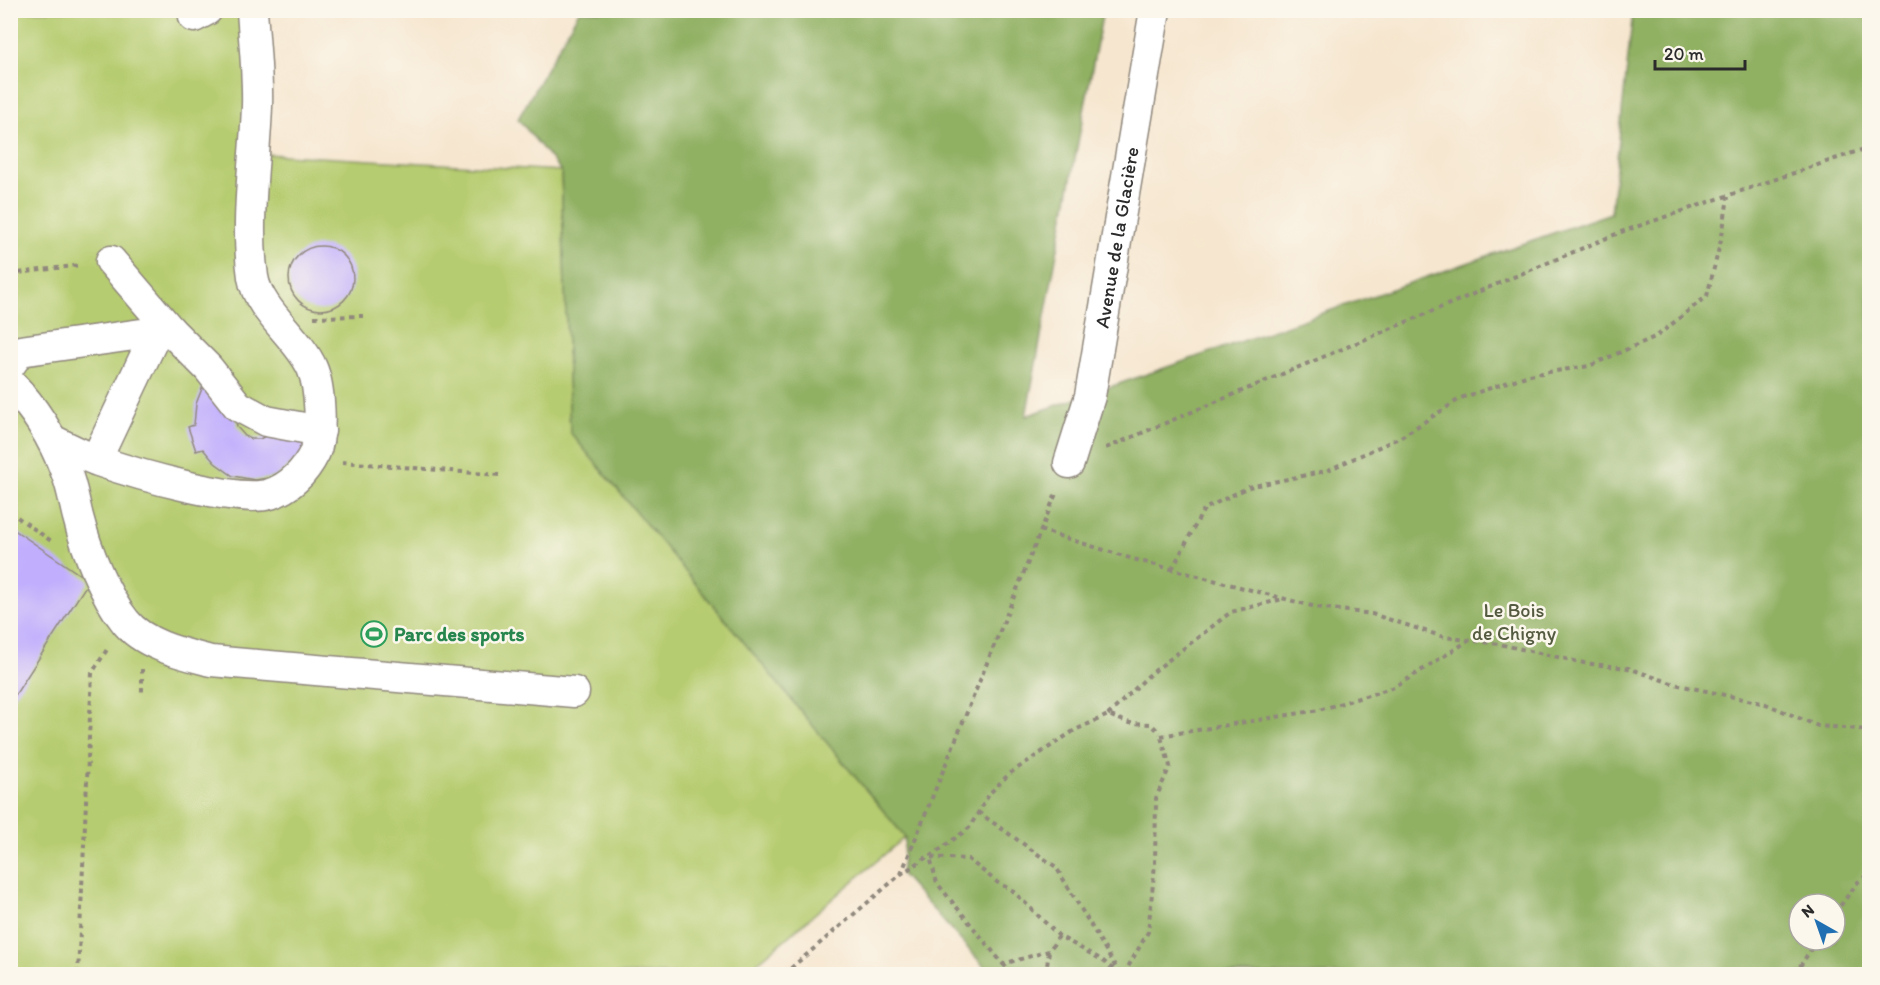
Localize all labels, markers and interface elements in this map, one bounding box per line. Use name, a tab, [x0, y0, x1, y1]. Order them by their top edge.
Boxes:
scale bar	[1655, 33, 1745, 71]
text: 20 m	[1664, 43, 1704, 65]
street label: Avenue de la Glacière	[1090, 145, 1144, 330]
park label: Le Bois de Chigny	[1472, 598, 1557, 645]
sports icon: Parc des sports	[359, 619, 389, 649]
place label: Parc des sports	[394, 622, 525, 647]
north arrow	[1787, 892, 1847, 952]
text: N	[1797, 900, 1818, 922]

